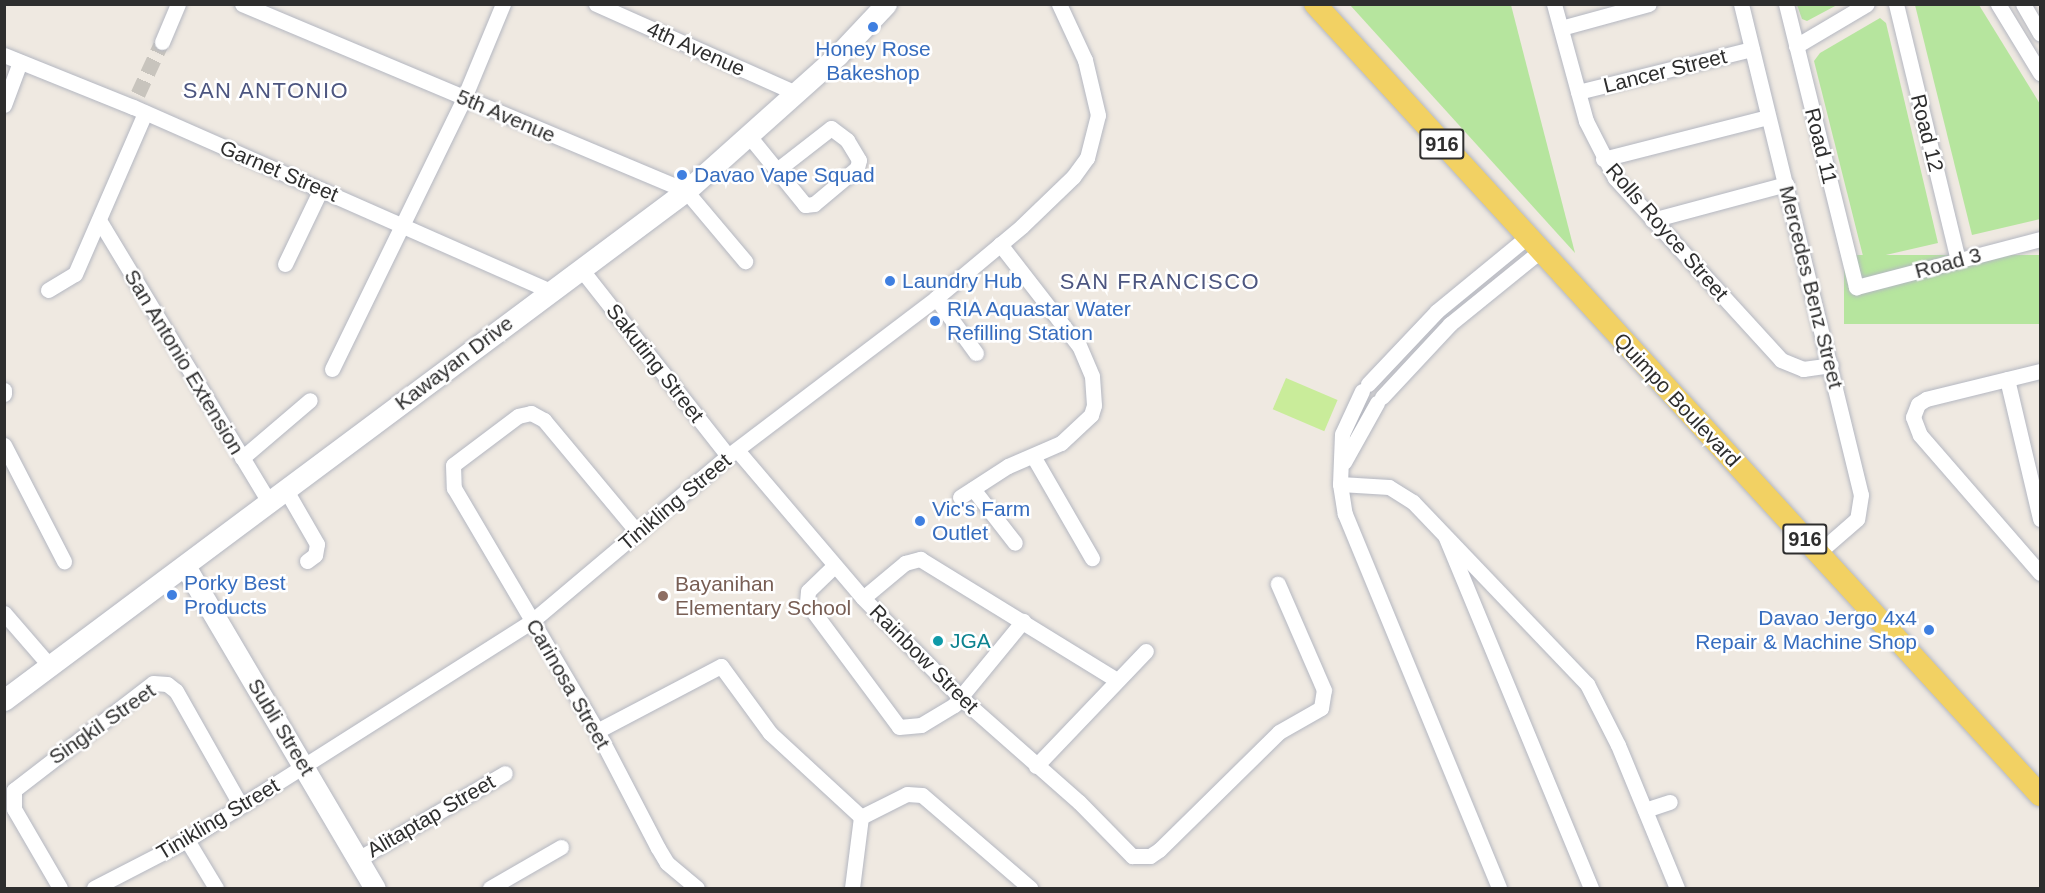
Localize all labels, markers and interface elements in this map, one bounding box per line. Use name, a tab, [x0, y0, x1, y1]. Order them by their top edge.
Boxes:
street label: 4th Avenue	[643, 16, 749, 82]
marker: Honey Rose Bakeshop	[866, 20, 880, 34]
place label: Honey Rose Bakeshop	[815, 36, 931, 86]
street label: Lancer Street	[1601, 44, 1729, 98]
district label: SAN ANTONIO	[182, 78, 350, 104]
street label: 5th Avenue	[452, 84, 560, 148]
street label: Road 12	[1905, 91, 1949, 175]
street label: Road 11	[1799, 105, 1843, 187]
road number: 916	[1418, 127, 1466, 161]
street label: Garnet Street	[216, 135, 342, 207]
street label: Rolls Royce Street	[1600, 158, 1734, 306]
place label: Davao Vape Squad	[694, 162, 875, 188]
marker: Davao Vape Squad	[675, 168, 689, 182]
street label: Mercedes Benz Street	[1774, 183, 1848, 391]
street label: Road 3	[1912, 242, 1984, 284]
street label: San Antonio Extension	[118, 264, 250, 460]
place label: Laundry Hub	[902, 268, 1022, 294]
district label: SAN FRANCISCO	[1060, 269, 1260, 295]
marker: Laundry Hub	[883, 274, 897, 288]
place label: RIA Aquastar Water Refilling Station	[947, 296, 1133, 346]
street label: Sakuting Street	[601, 299, 709, 427]
street label: Kawayan Drive	[390, 310, 518, 416]
marker: RIA Aquastar Water Refilling Station	[928, 314, 942, 328]
street label: Quimpo Boulevard	[1608, 328, 1746, 472]
street label: Tinikling Street	[614, 448, 736, 556]
place label: Vic's Farm Outlet	[932, 496, 1030, 546]
marker: Vic's Farm Outlet	[913, 514, 927, 528]
road number: 916	[1781, 522, 1829, 556]
place label: Porky Best Products	[184, 570, 286, 620]
place label: Bayanihan Elementary School	[675, 571, 851, 621]
marker: Porky Best Products	[165, 588, 179, 602]
marker: Bayanihan Elementary School	[656, 589, 670, 603]
street label: Rainbow Street	[864, 599, 984, 719]
place label: Davao Jergo 4x4 Repair & Machine Shop	[1695, 605, 1917, 655]
street label: Carinosa Street	[521, 615, 615, 753]
marker: Davao Jergo 4x4 Repair & Machine Shop	[1922, 623, 1936, 637]
place label: JGA	[950, 628, 991, 654]
marker: JGA	[931, 634, 945, 648]
street label: Subli Street	[242, 674, 320, 780]
street label: Singkil Street	[44, 678, 160, 770]
street label: Alitaptap Street	[363, 769, 499, 863]
street label: Tinikling Street	[152, 773, 284, 865]

